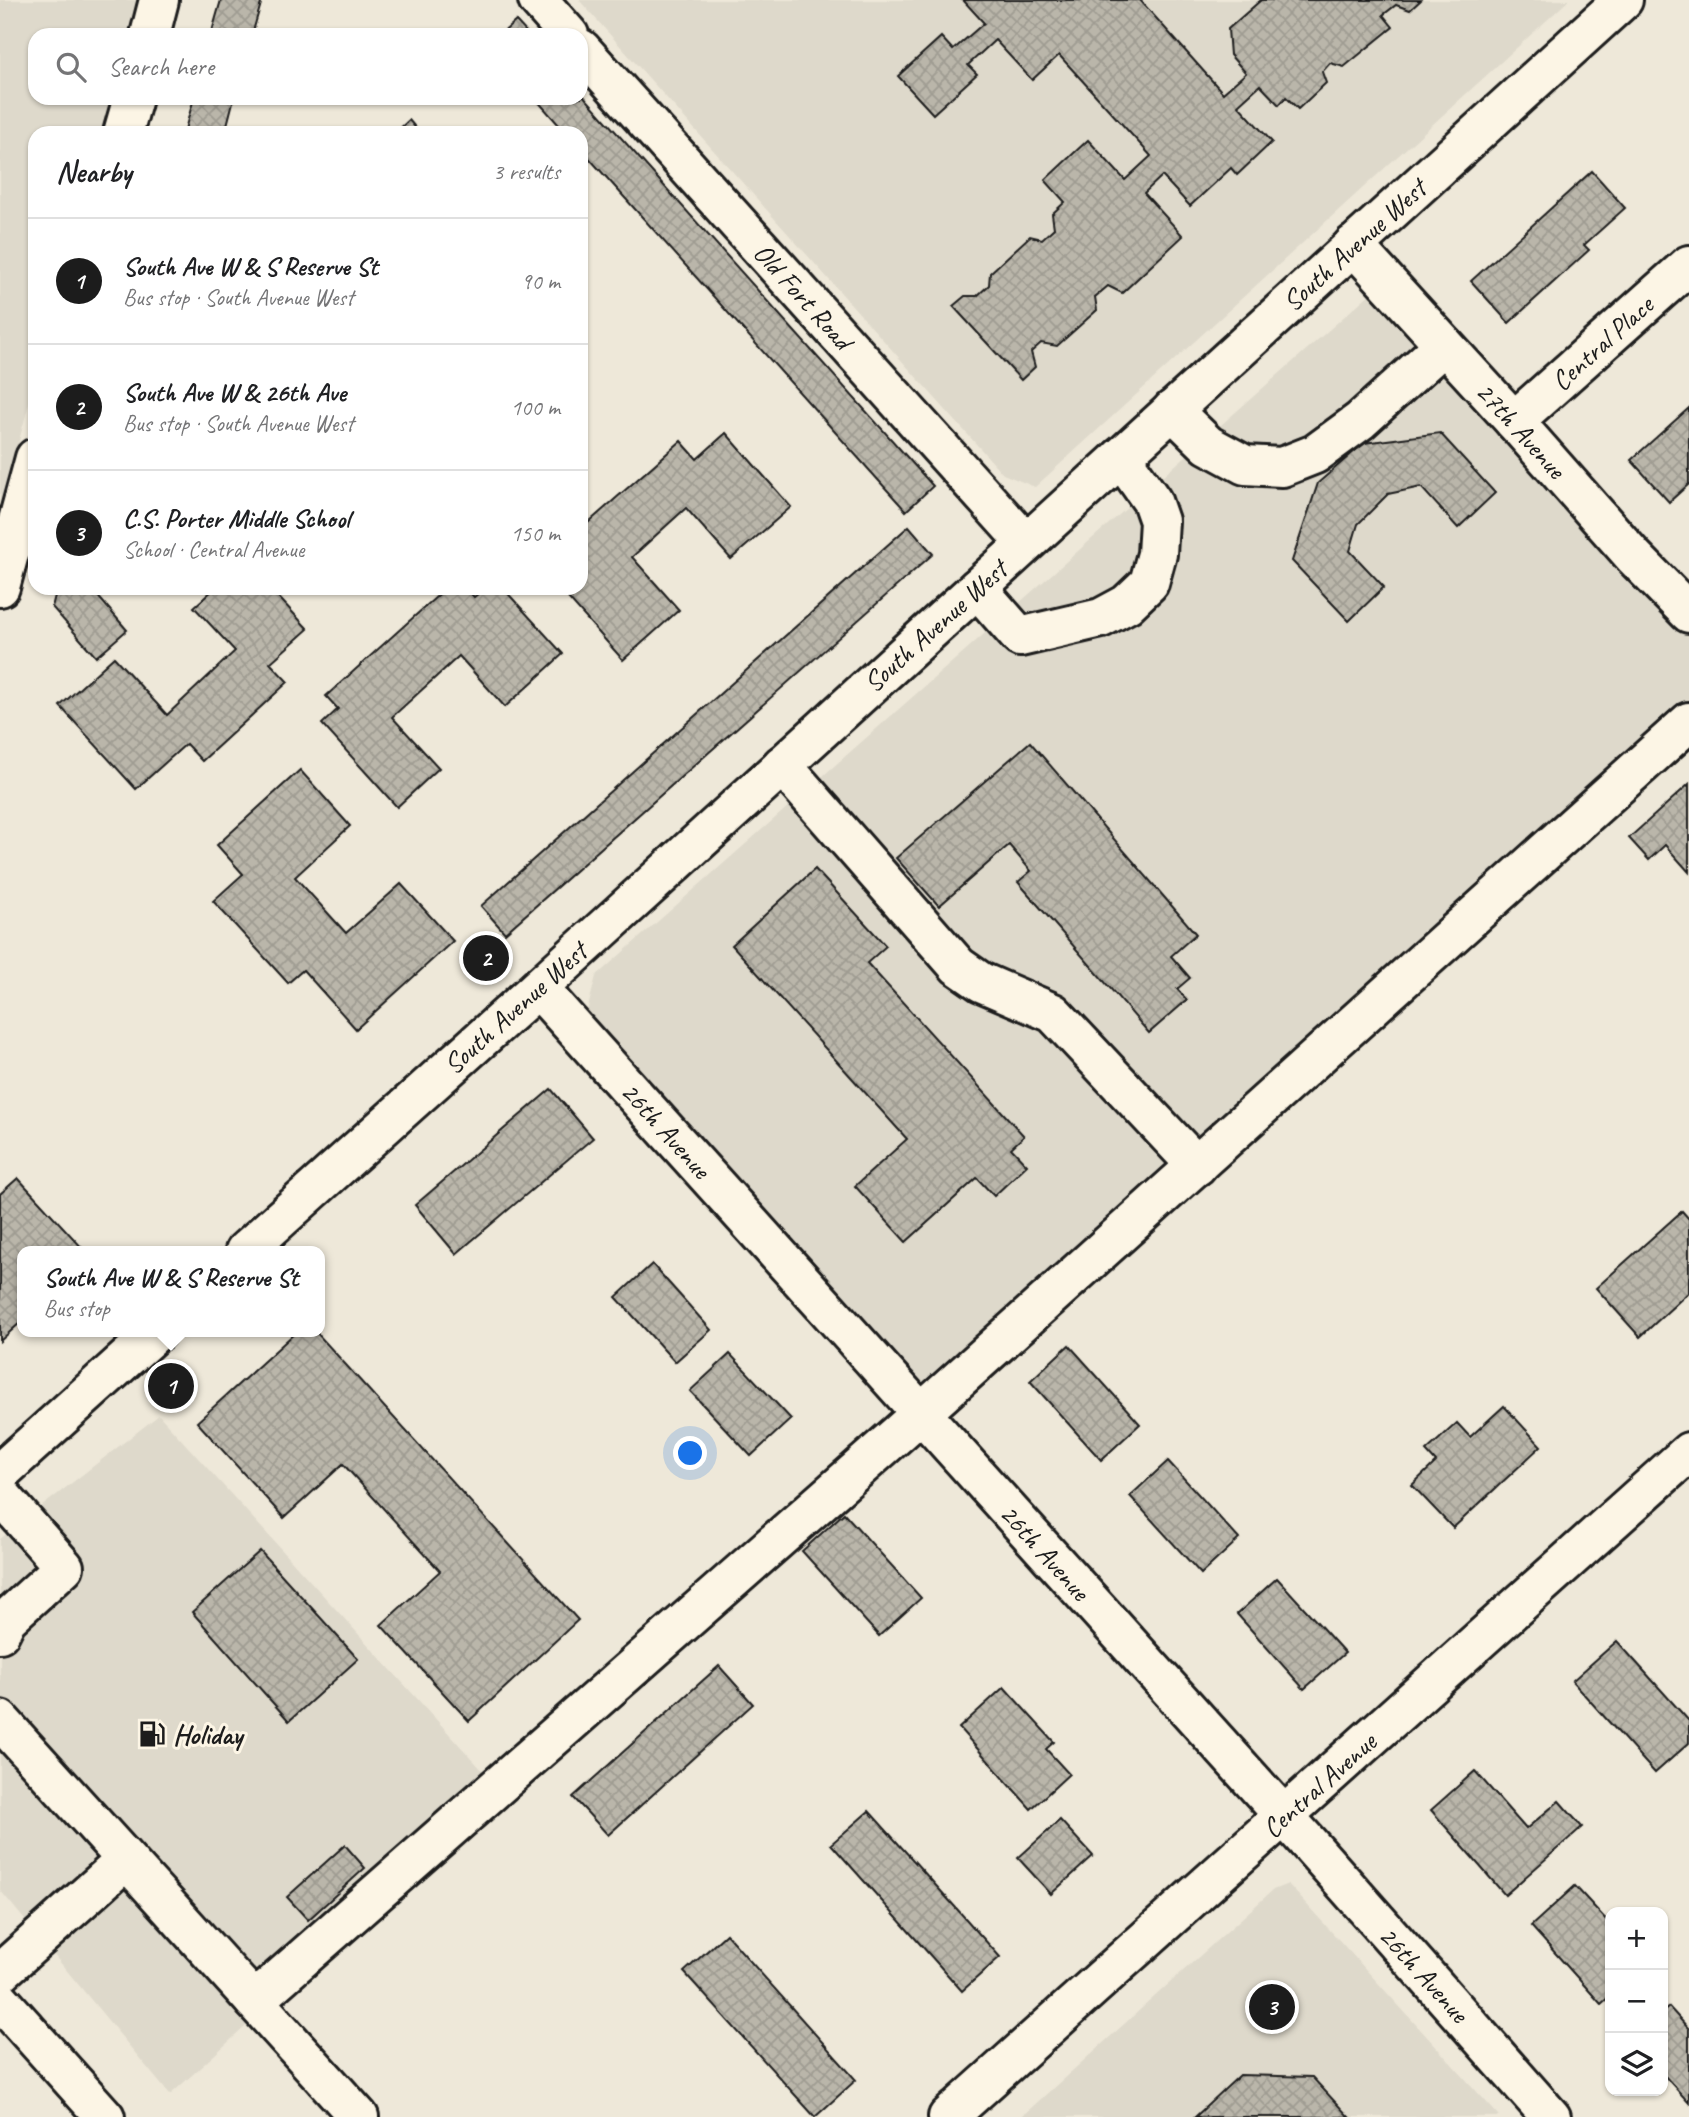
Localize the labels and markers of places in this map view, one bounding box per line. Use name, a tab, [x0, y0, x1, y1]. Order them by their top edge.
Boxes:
pin: 2	[463, 932, 509, 984]
pin: 1	[148, 1360, 194, 1412]
place label: Holiday	[173, 1717, 246, 1752]
fuel station icon: Holiday	[137, 1719, 167, 1749]
pin: 3	[1249, 1981, 1295, 2033]

